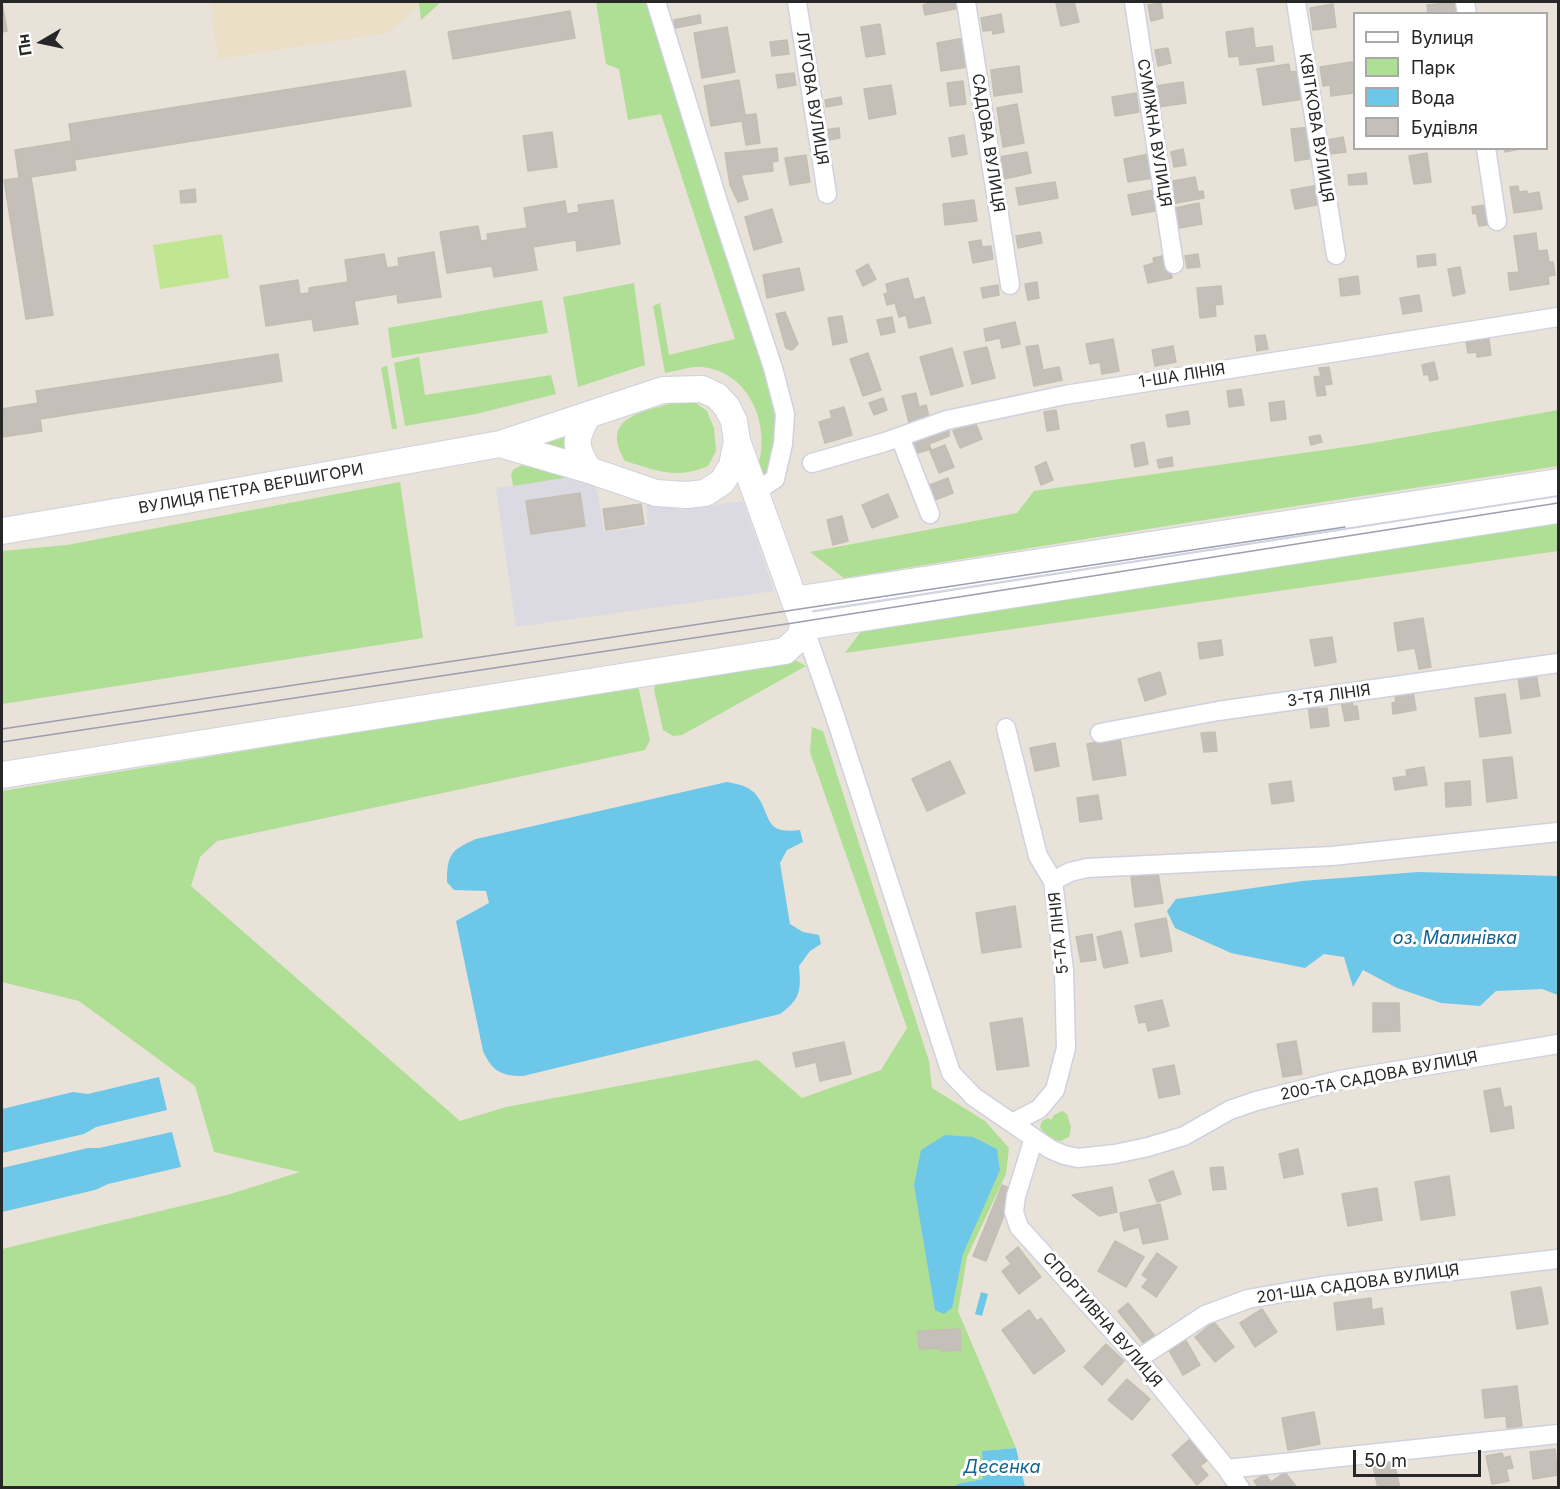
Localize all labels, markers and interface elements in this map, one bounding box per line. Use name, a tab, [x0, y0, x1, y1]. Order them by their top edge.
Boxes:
north arrow	[12, 12, 72, 72]
legend	[1353, 12, 1548, 150]
text: Вулиця	[1411, 27, 1474, 48]
street label: ЛУГОВА ВУЛИЦЯ	[792, 30, 832, 166]
text: Пн	[13, 32, 36, 57]
street label: КВІТКОВА ВУЛИЦЯ	[1295, 52, 1337, 204]
text: Парк	[1411, 57, 1455, 78]
street label: СУМІЖНА ВУЛИЦЯ	[1133, 58, 1175, 208]
street label: САДОВА ВУЛИЦЯ	[968, 72, 1008, 214]
text: Вода	[1411, 87, 1455, 108]
text: Будівля	[1411, 117, 1478, 138]
street label: 1-ША ЛІНІЯ	[1137, 360, 1227, 392]
street label: ВУЛИЦЯ ПЕТРА ВЕРШИГОРИ	[137, 460, 365, 518]
street label: 3-ТЯ ЛІНІЯ	[1286, 681, 1372, 711]
street label: 5-ТА ЛІНІЯ	[1045, 891, 1073, 975]
water label: оз. Малинівка	[1393, 928, 1517, 950]
street label: 200-ТА САДОВА ВУЛИЦЯ	[1279, 1047, 1479, 1105]
street label: СПОРТИВНА ВУЛИЦЯ	[1038, 1249, 1166, 1391]
street label: 201-ША САДОВА ВУЛИЦЯ	[1255, 1260, 1461, 1308]
scale bar	[1356, 1438, 1484, 1476]
text: 50 m	[1364, 1450, 1407, 1471]
water label: Десенка	[963, 1457, 1041, 1479]

